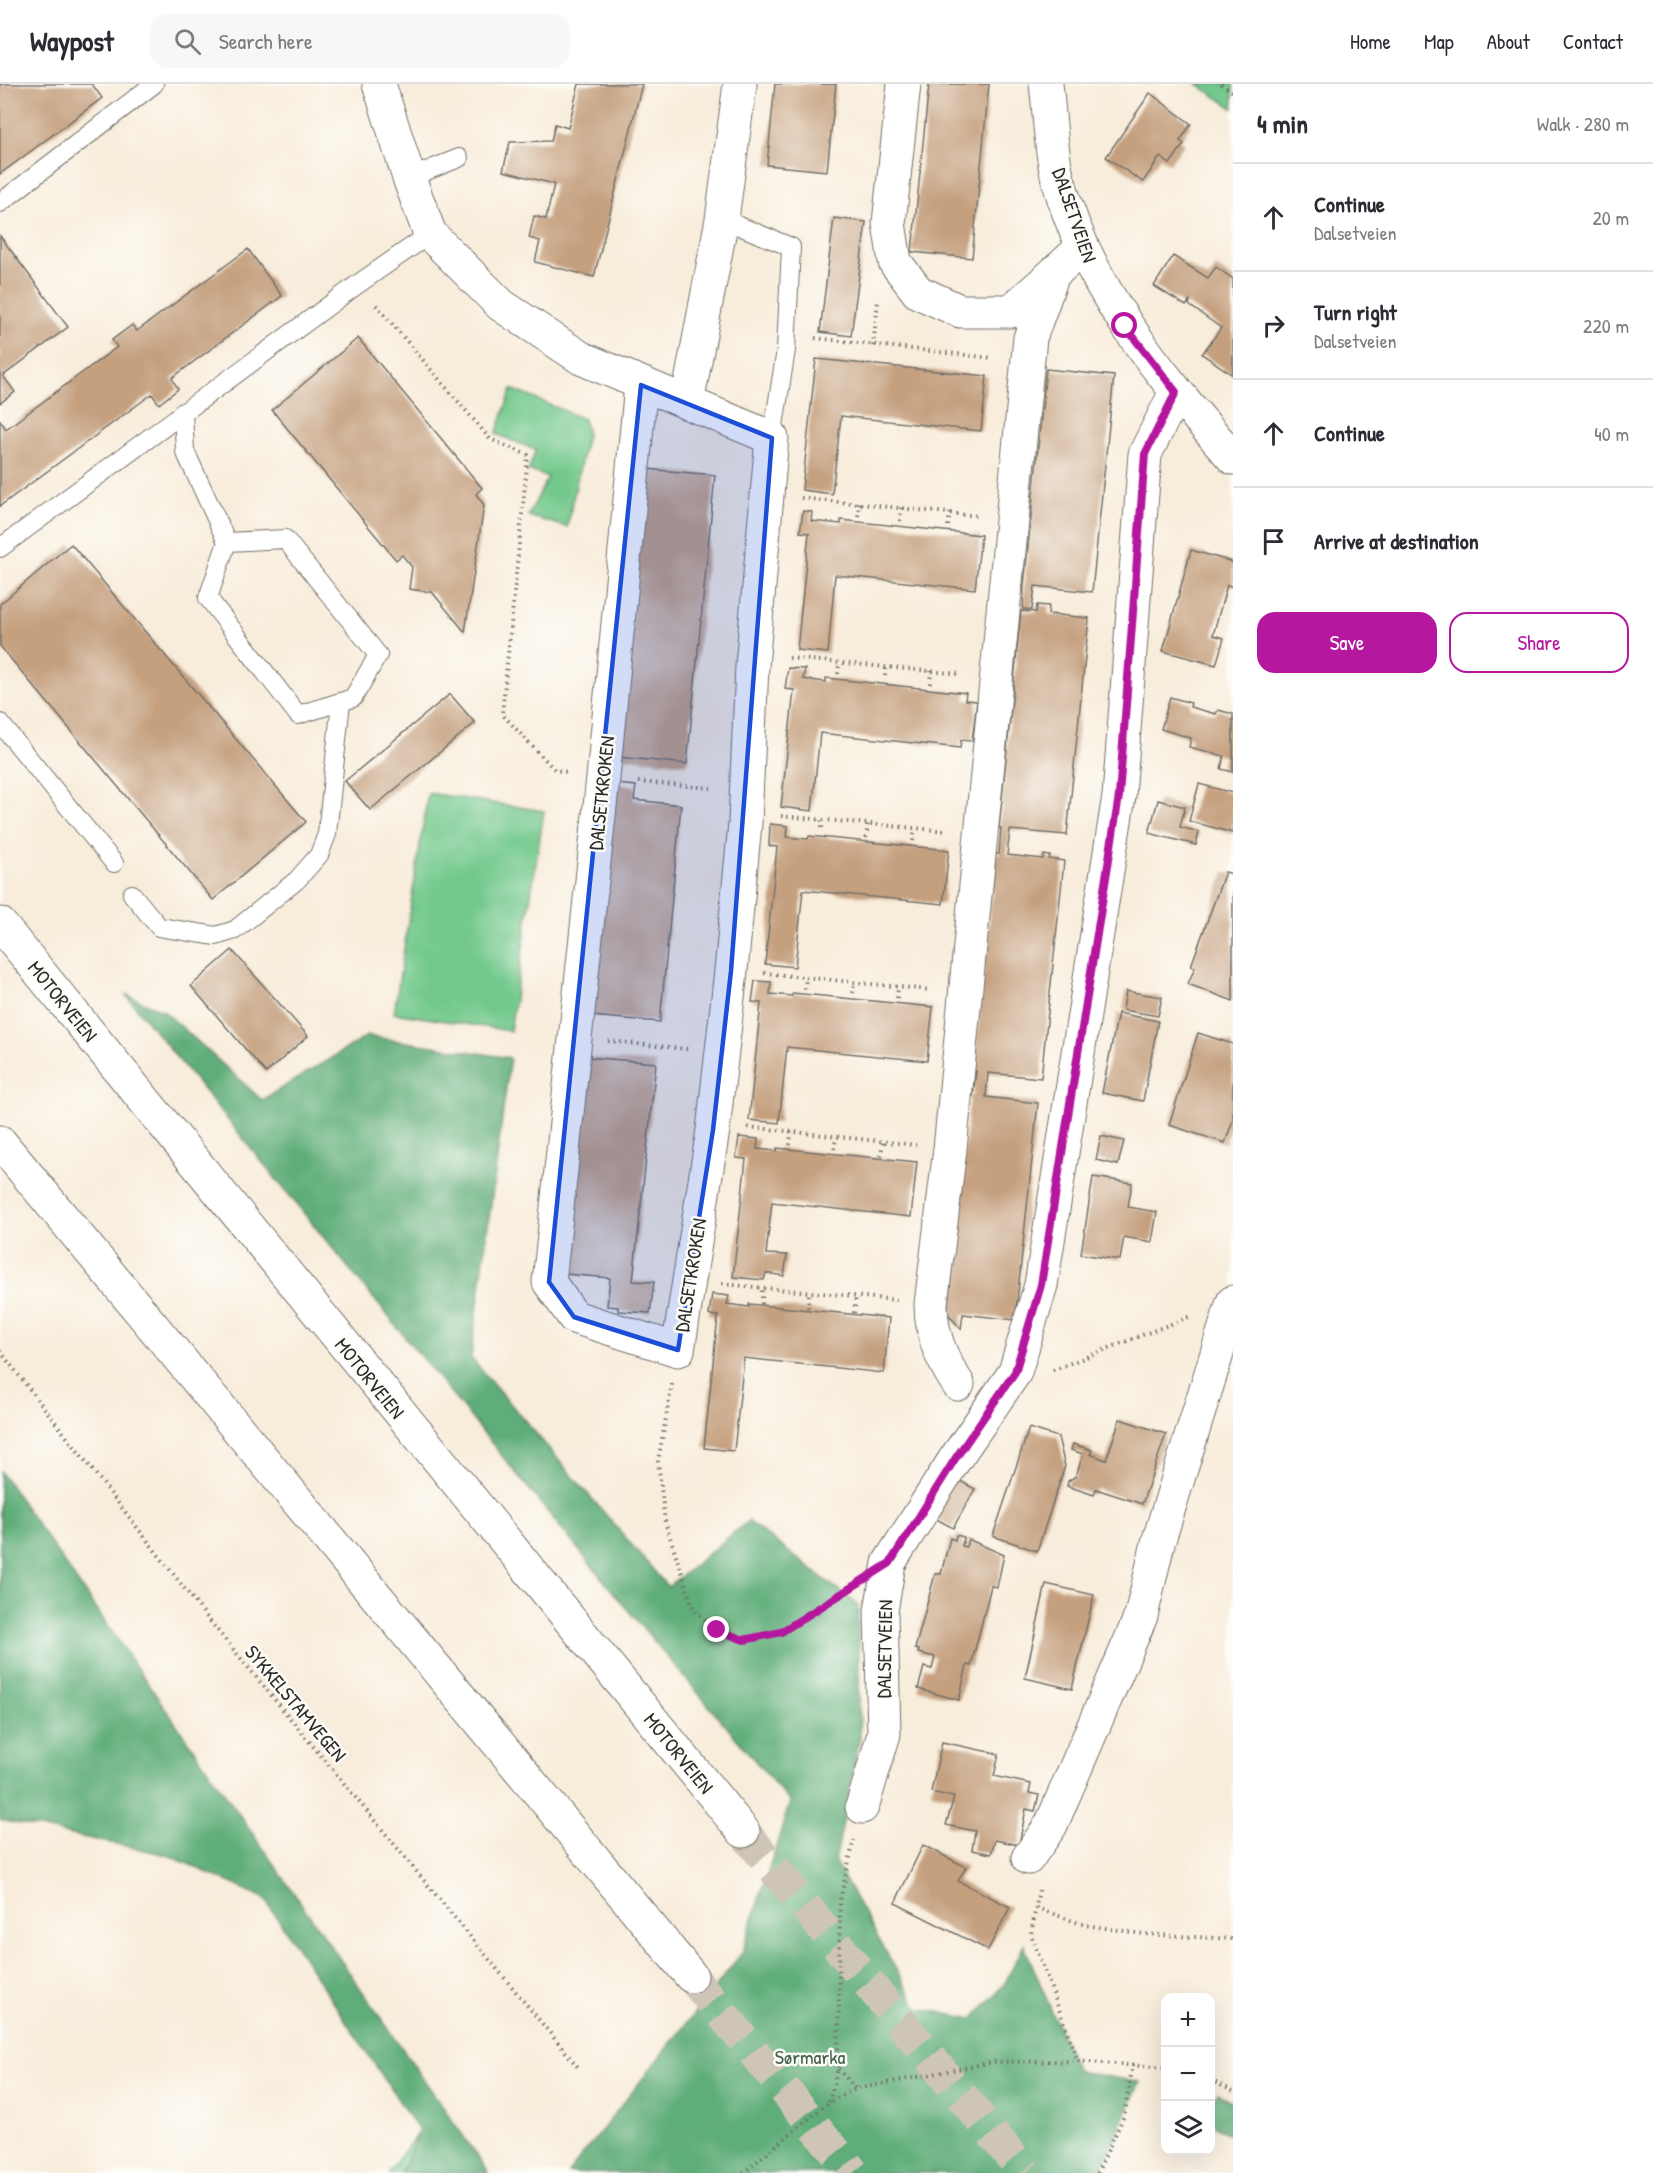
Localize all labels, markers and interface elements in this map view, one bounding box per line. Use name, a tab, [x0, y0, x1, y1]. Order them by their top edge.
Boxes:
search box	[150, 14, 570, 68]
text: Waypost	[30, 22, 114, 60]
icon: search	[171, 25, 204, 58]
text: Search here	[219, 26, 313, 56]
text: Home	[1350, 27, 1391, 56]
text: Map	[1424, 27, 1454, 56]
text: About	[1487, 27, 1530, 56]
text: Contact	[1563, 27, 1623, 56]
text: 4 min	[1257, 106, 1308, 141]
text: Walk · 280 m	[1537, 110, 1629, 137]
street label: DALSETVEIEN	[1046, 164, 1104, 266]
text: Continue	[1314, 189, 1385, 219]
icon: ahead	[1257, 201, 1290, 234]
text: 20 m	[1592, 204, 1629, 231]
text: Dalsetveien	[1314, 219, 1397, 246]
text: Turn right	[1314, 297, 1397, 327]
icon: right	[1257, 309, 1290, 342]
route start	[1111, 312, 1137, 338]
text: 220 m	[1583, 312, 1629, 339]
text: Dalsetveien	[1314, 327, 1397, 354]
icon: ahead	[1257, 417, 1290, 450]
text: Continue	[1314, 418, 1385, 448]
text: 40 m	[1594, 420, 1629, 447]
icon: arrive	[1257, 525, 1290, 558]
text: Arrive at destination	[1314, 526, 1479, 556]
button: Save	[1257, 612, 1437, 673]
button: Share	[1449, 612, 1629, 673]
street label: DALSETKROKEN	[582, 735, 620, 851]
street label: MOTORVEIEN	[22, 955, 104, 1047]
street label: DALSETKROKEN	[668, 1216, 712, 1334]
street label: MOTORVEIEN	[329, 1332, 411, 1424]
street label: DALSETVEIEN	[870, 1600, 898, 1698]
route end	[703, 1616, 729, 1642]
street label: SYKKELSTAMVEGEN	[239, 1639, 353, 1767]
street label: MOTORVEIEN	[638, 1707, 720, 1799]
map controls	[1161, 1993, 1215, 2155]
button: +	[1161, 1993, 1215, 2047]
park label: Sørmarka	[775, 2043, 845, 2070]
button: −	[1161, 2047, 1215, 2101]
button: layers	[1161, 2101, 1215, 2155]

